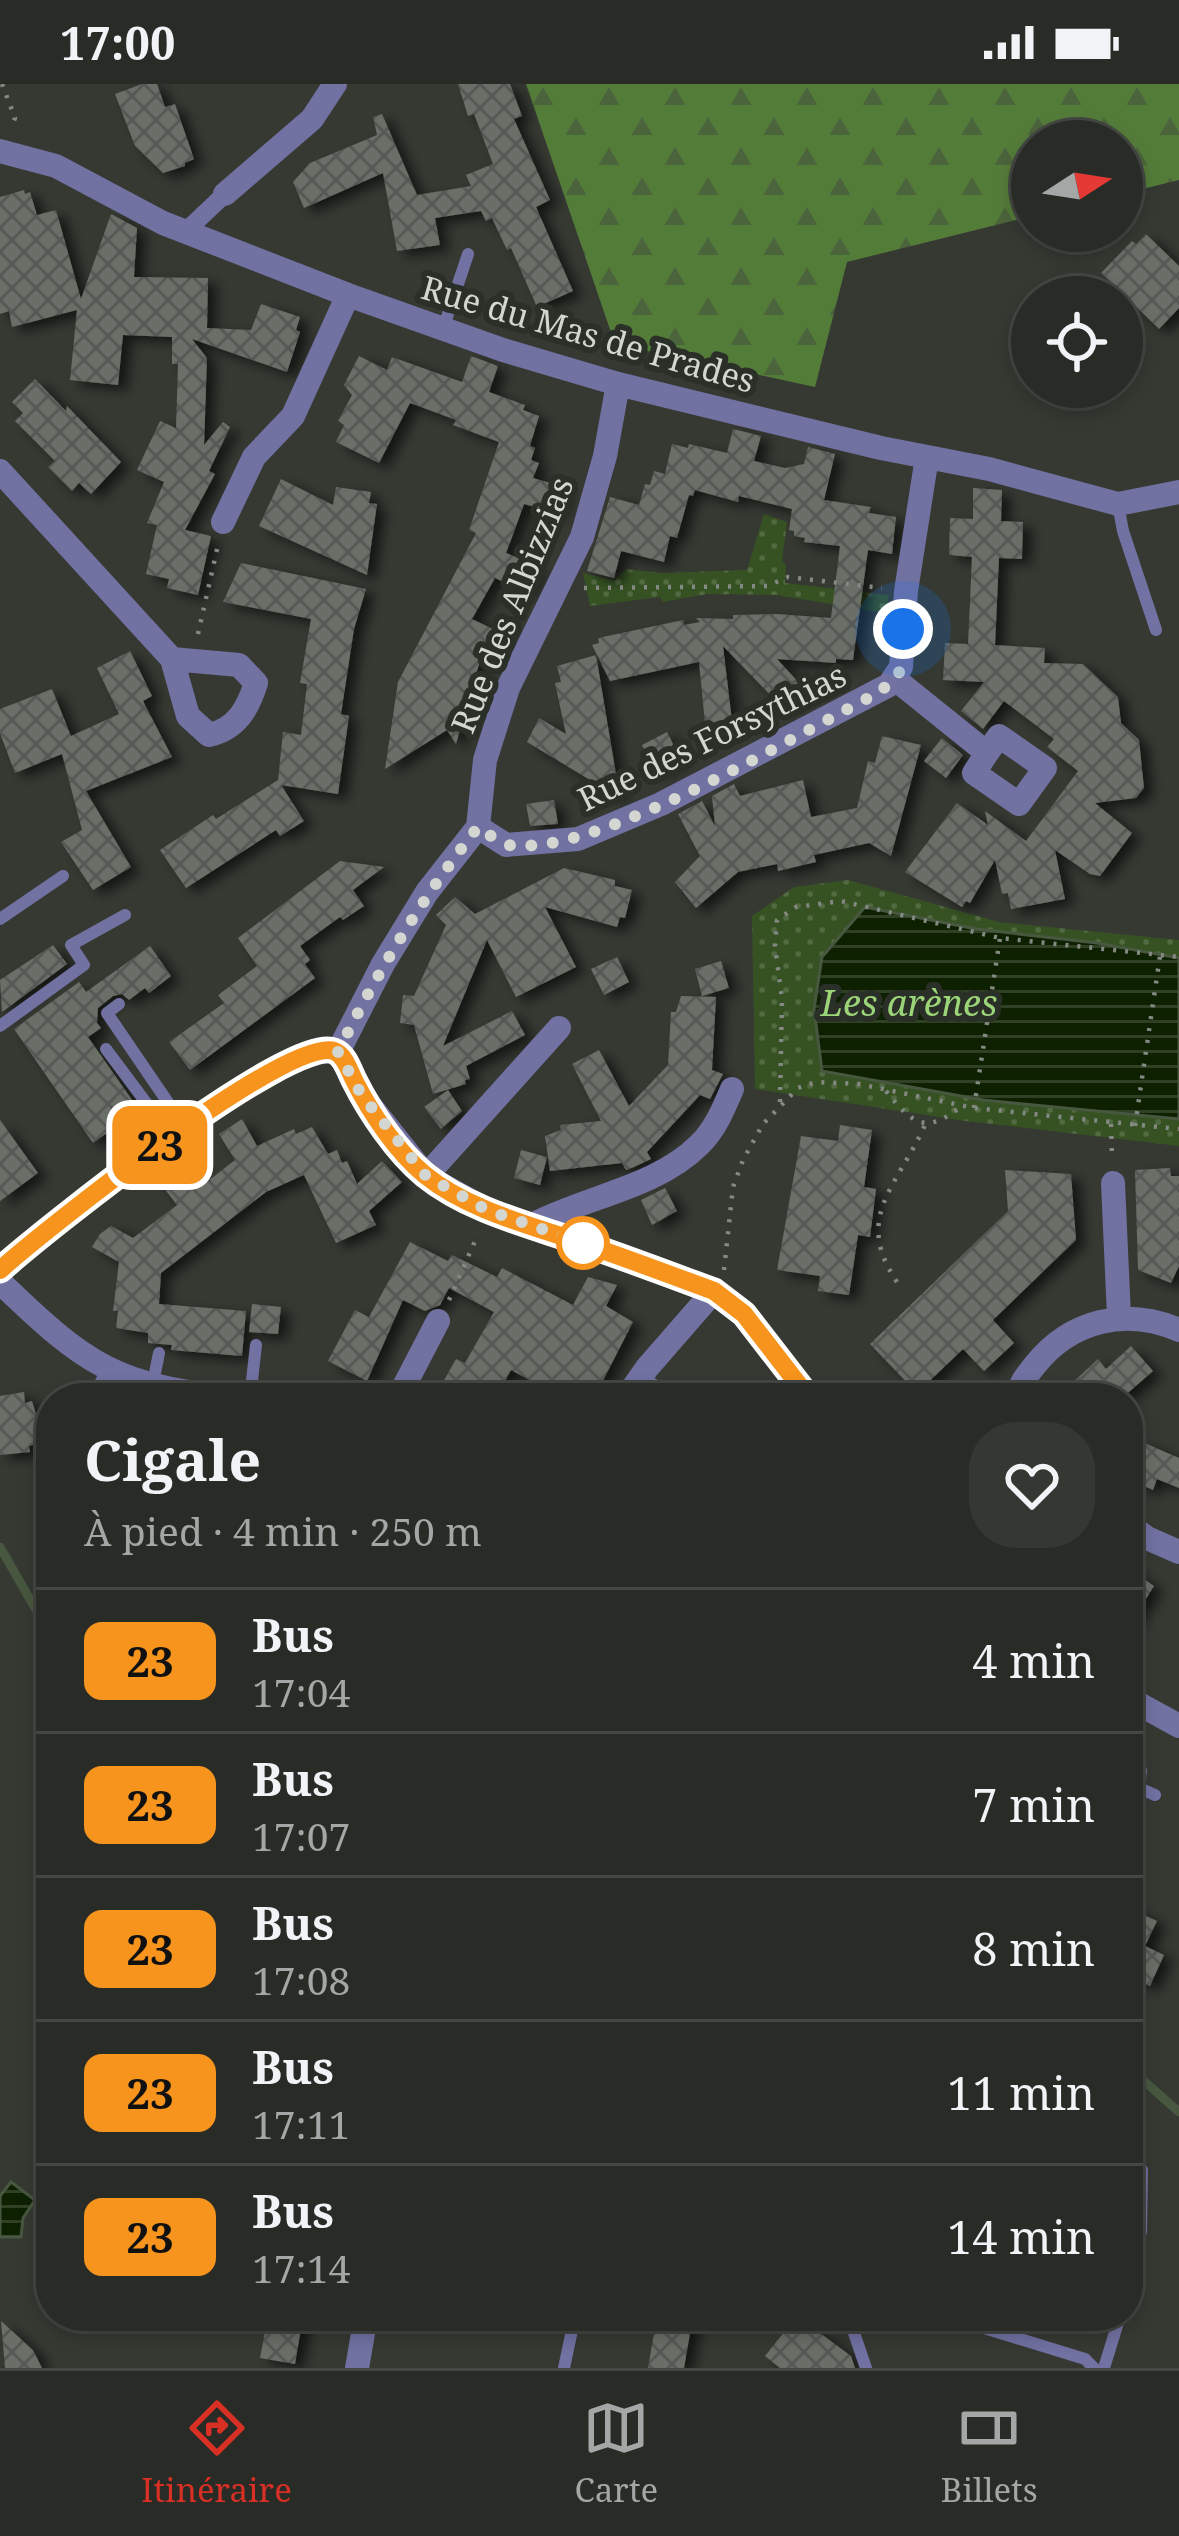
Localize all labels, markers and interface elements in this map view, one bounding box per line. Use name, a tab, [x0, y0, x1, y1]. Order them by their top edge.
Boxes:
text: 17:00	[60, 12, 175, 73]
north arrow	[1011, 120, 1143, 252]
map controls	[1011, 120, 1143, 408]
street label: Rue du Mas de Prades	[416, 264, 760, 403]
button: locate	[1011, 276, 1143, 408]
street label: Rue des Albizzias	[440, 470, 583, 739]
your location	[873, 599, 933, 659]
street label: Rue des Forsythias	[570, 652, 853, 821]
water label: Les arènes	[820, 978, 997, 1027]
line badge: 23	[106, 1106, 214, 1184]
text: 23	[136, 1116, 184, 1173]
unlabelled marker	[558, 1218, 608, 1268]
text: Cigale	[84, 1420, 261, 1498]
button: heart	[969, 1422, 1095, 1548]
text: À pied · 4 min · 250 m	[84, 1504, 482, 1557]
text: Bus	[252, 1604, 334, 1665]
text: 4 min	[972, 1630, 1095, 1691]
text: 23	[126, 1632, 174, 1689]
text: 17:04	[252, 1665, 350, 1718]
text: Bus	[252, 1748, 334, 1809]
text: 7 min	[972, 1774, 1095, 1835]
text: 23	[126, 1776, 174, 1833]
text: 17:07	[252, 1809, 350, 1862]
text: Bus	[252, 1892, 334, 1953]
text: 8 min	[972, 1918, 1095, 1979]
text: 23	[126, 1920, 174, 1977]
text: 17:08	[252, 1953, 350, 2006]
text: Bus	[252, 2036, 334, 2097]
text: 11 min	[947, 2062, 1095, 2123]
text: 23	[126, 2064, 174, 2121]
text: 17:11	[252, 2097, 350, 2150]
text: Bus	[252, 2180, 334, 2241]
text: 14 min	[947, 2206, 1095, 2267]
text: 23	[126, 2208, 174, 2265]
text: 17:14	[252, 2241, 350, 2294]
tab: Itinéraire	[141, 2395, 292, 2512]
tab: Carte	[575, 2395, 658, 2512]
tab: Billets	[941, 2395, 1038, 2512]

